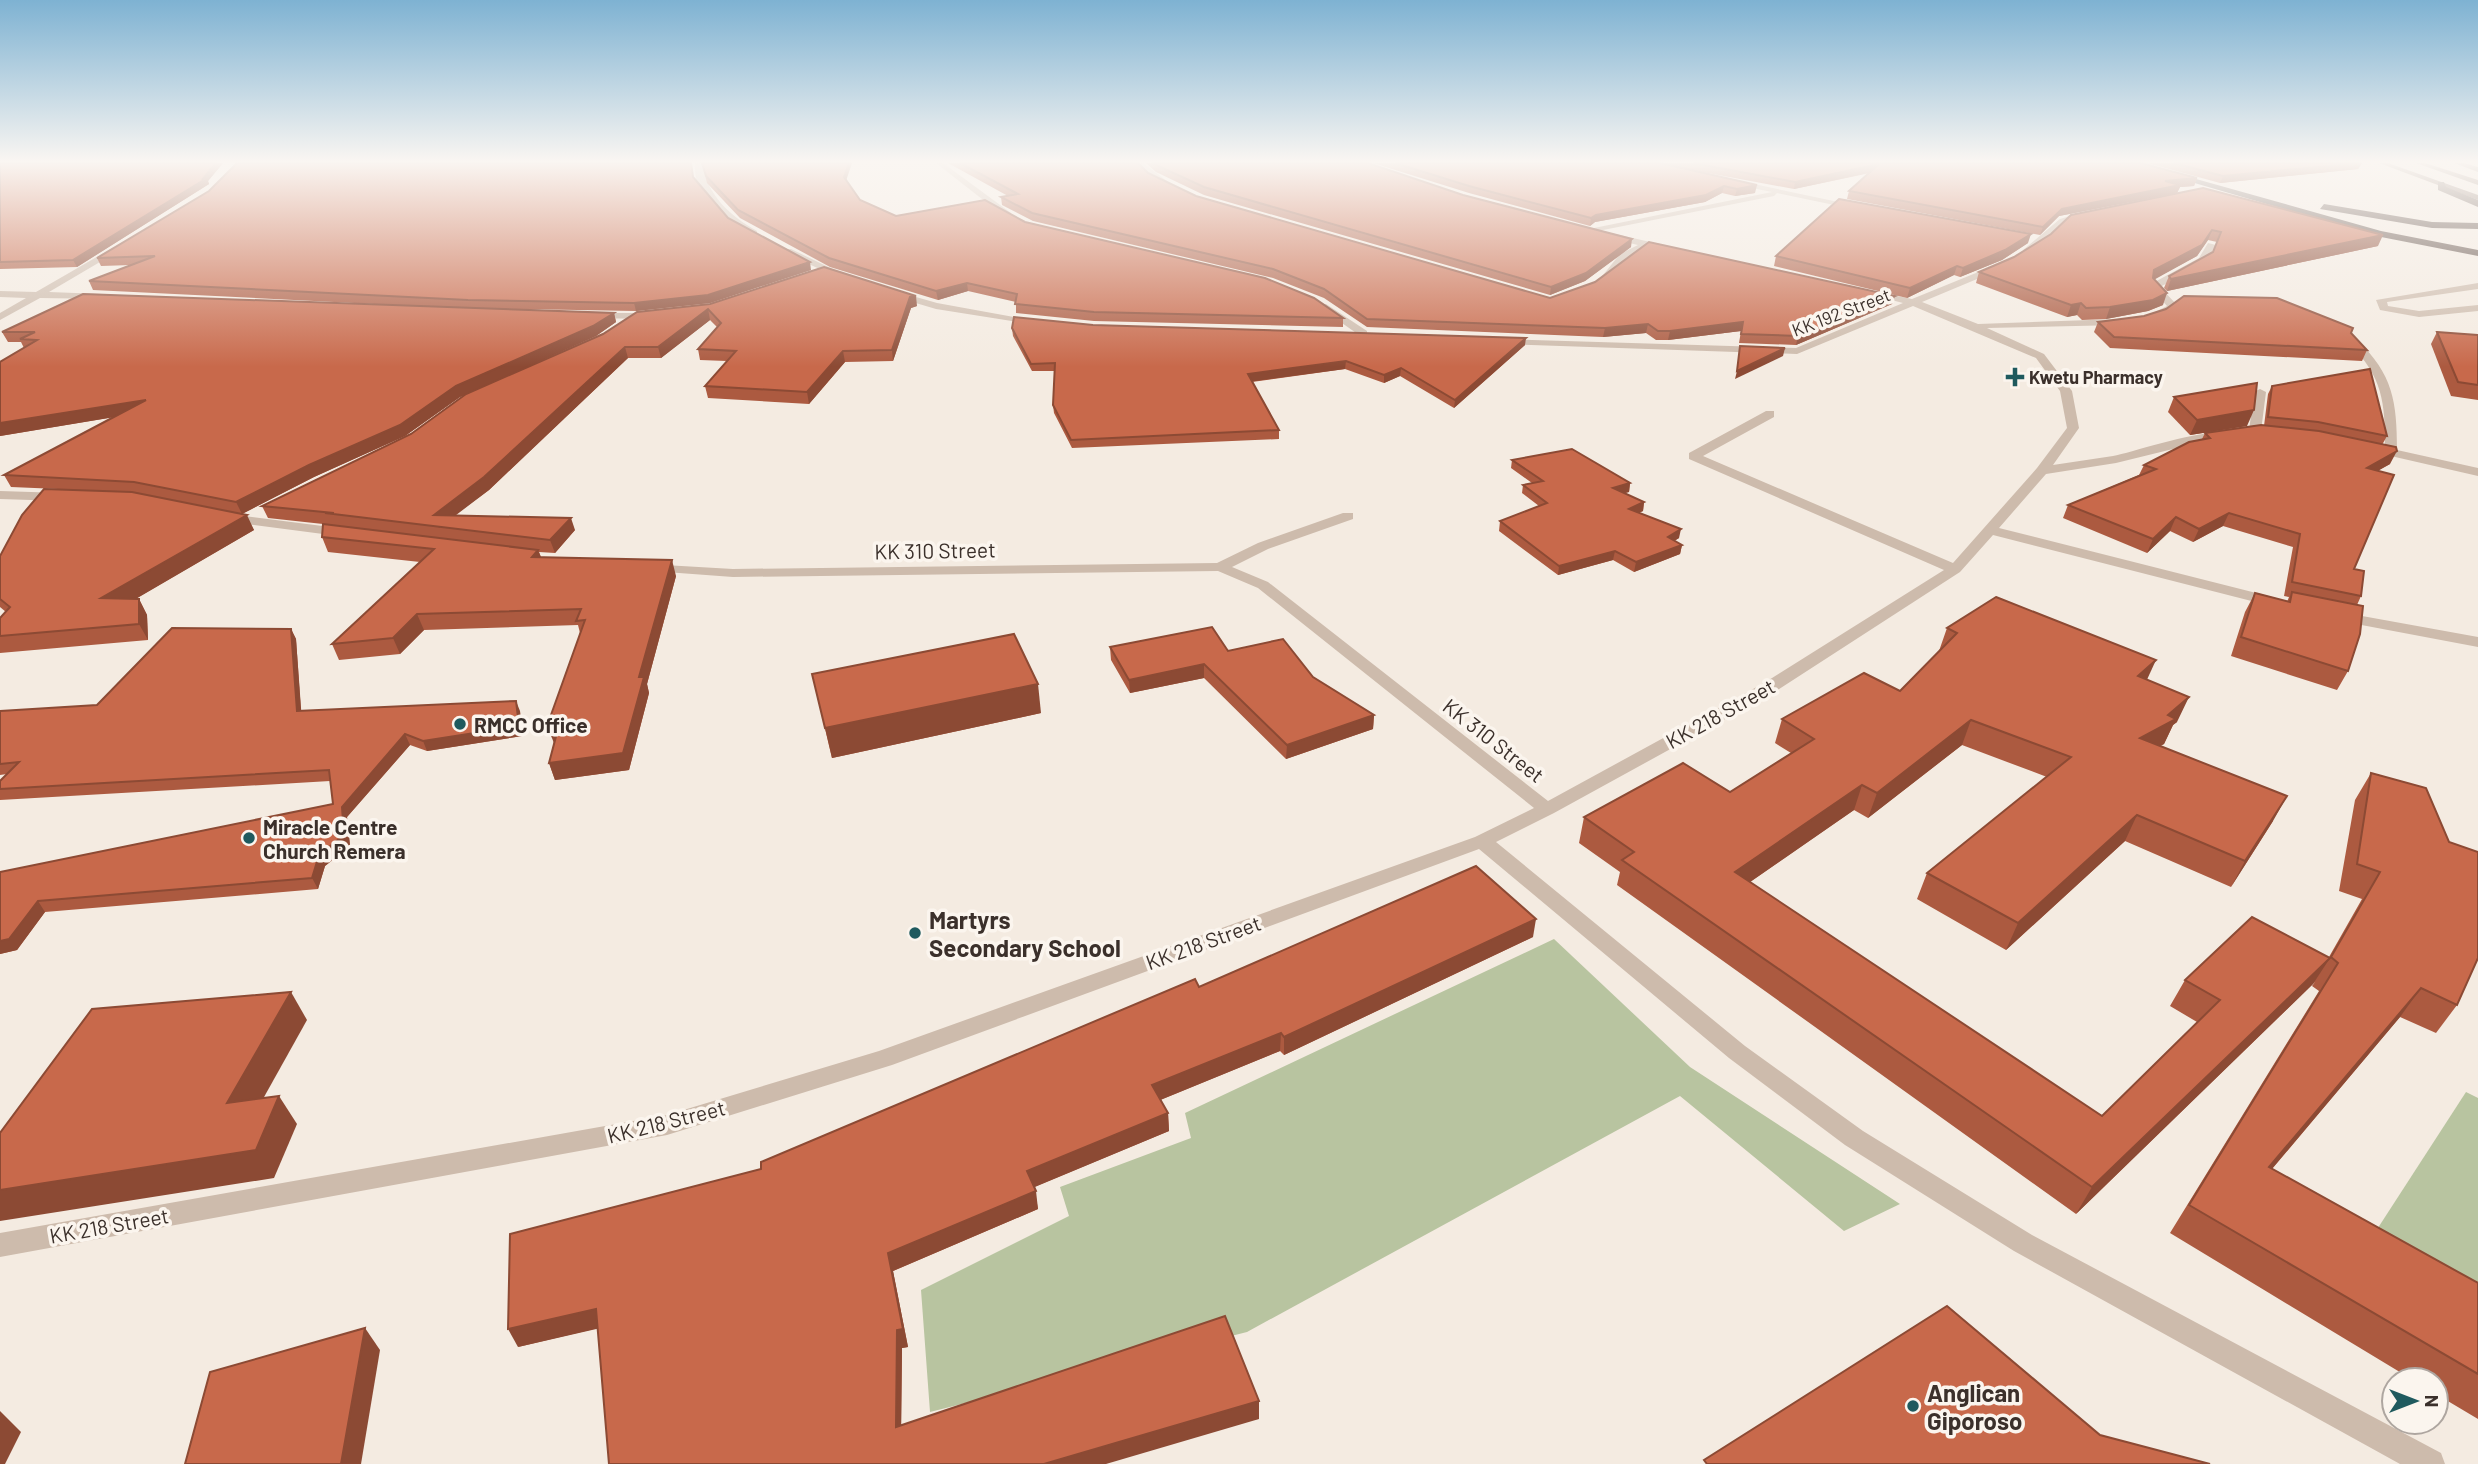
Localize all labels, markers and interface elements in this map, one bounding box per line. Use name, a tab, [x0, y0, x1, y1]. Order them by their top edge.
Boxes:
street label: KK 192 Street	[1789, 283, 1893, 341]
place label: Kwetu Pharmacy	[2029, 366, 2163, 388]
marker: Kwetu Pharmacy	[2007, 369, 2023, 385]
street label: KK 310 Street	[874, 536, 996, 564]
street label: KK 218 Street	[1661, 673, 1779, 753]
street label: KK 310 Street	[1439, 693, 1549, 787]
place label: RMCC Office	[474, 712, 588, 737]
marker: RMCC Office	[452, 716, 468, 732]
place label: Miracle Centre Church Remera	[263, 814, 406, 863]
marker: Miracle Centre Church Remera	[241, 830, 257, 846]
place label: Martyrs Secondary School	[929, 905, 1121, 962]
street label: KK 218 Street	[1142, 910, 1264, 974]
marker: Martyrs Secondary School	[907, 925, 923, 941]
street label: KK 218 Street	[604, 1094, 728, 1148]
street label: KK 218 Street	[47, 1202, 171, 1248]
north arrow	[2380, 1366, 2450, 1436]
place label: Anglican Giporoso	[1927, 1378, 2022, 1435]
text: N	[2421, 1395, 2444, 1407]
marker: Anglican Giporoso	[1905, 1398, 1921, 1414]

